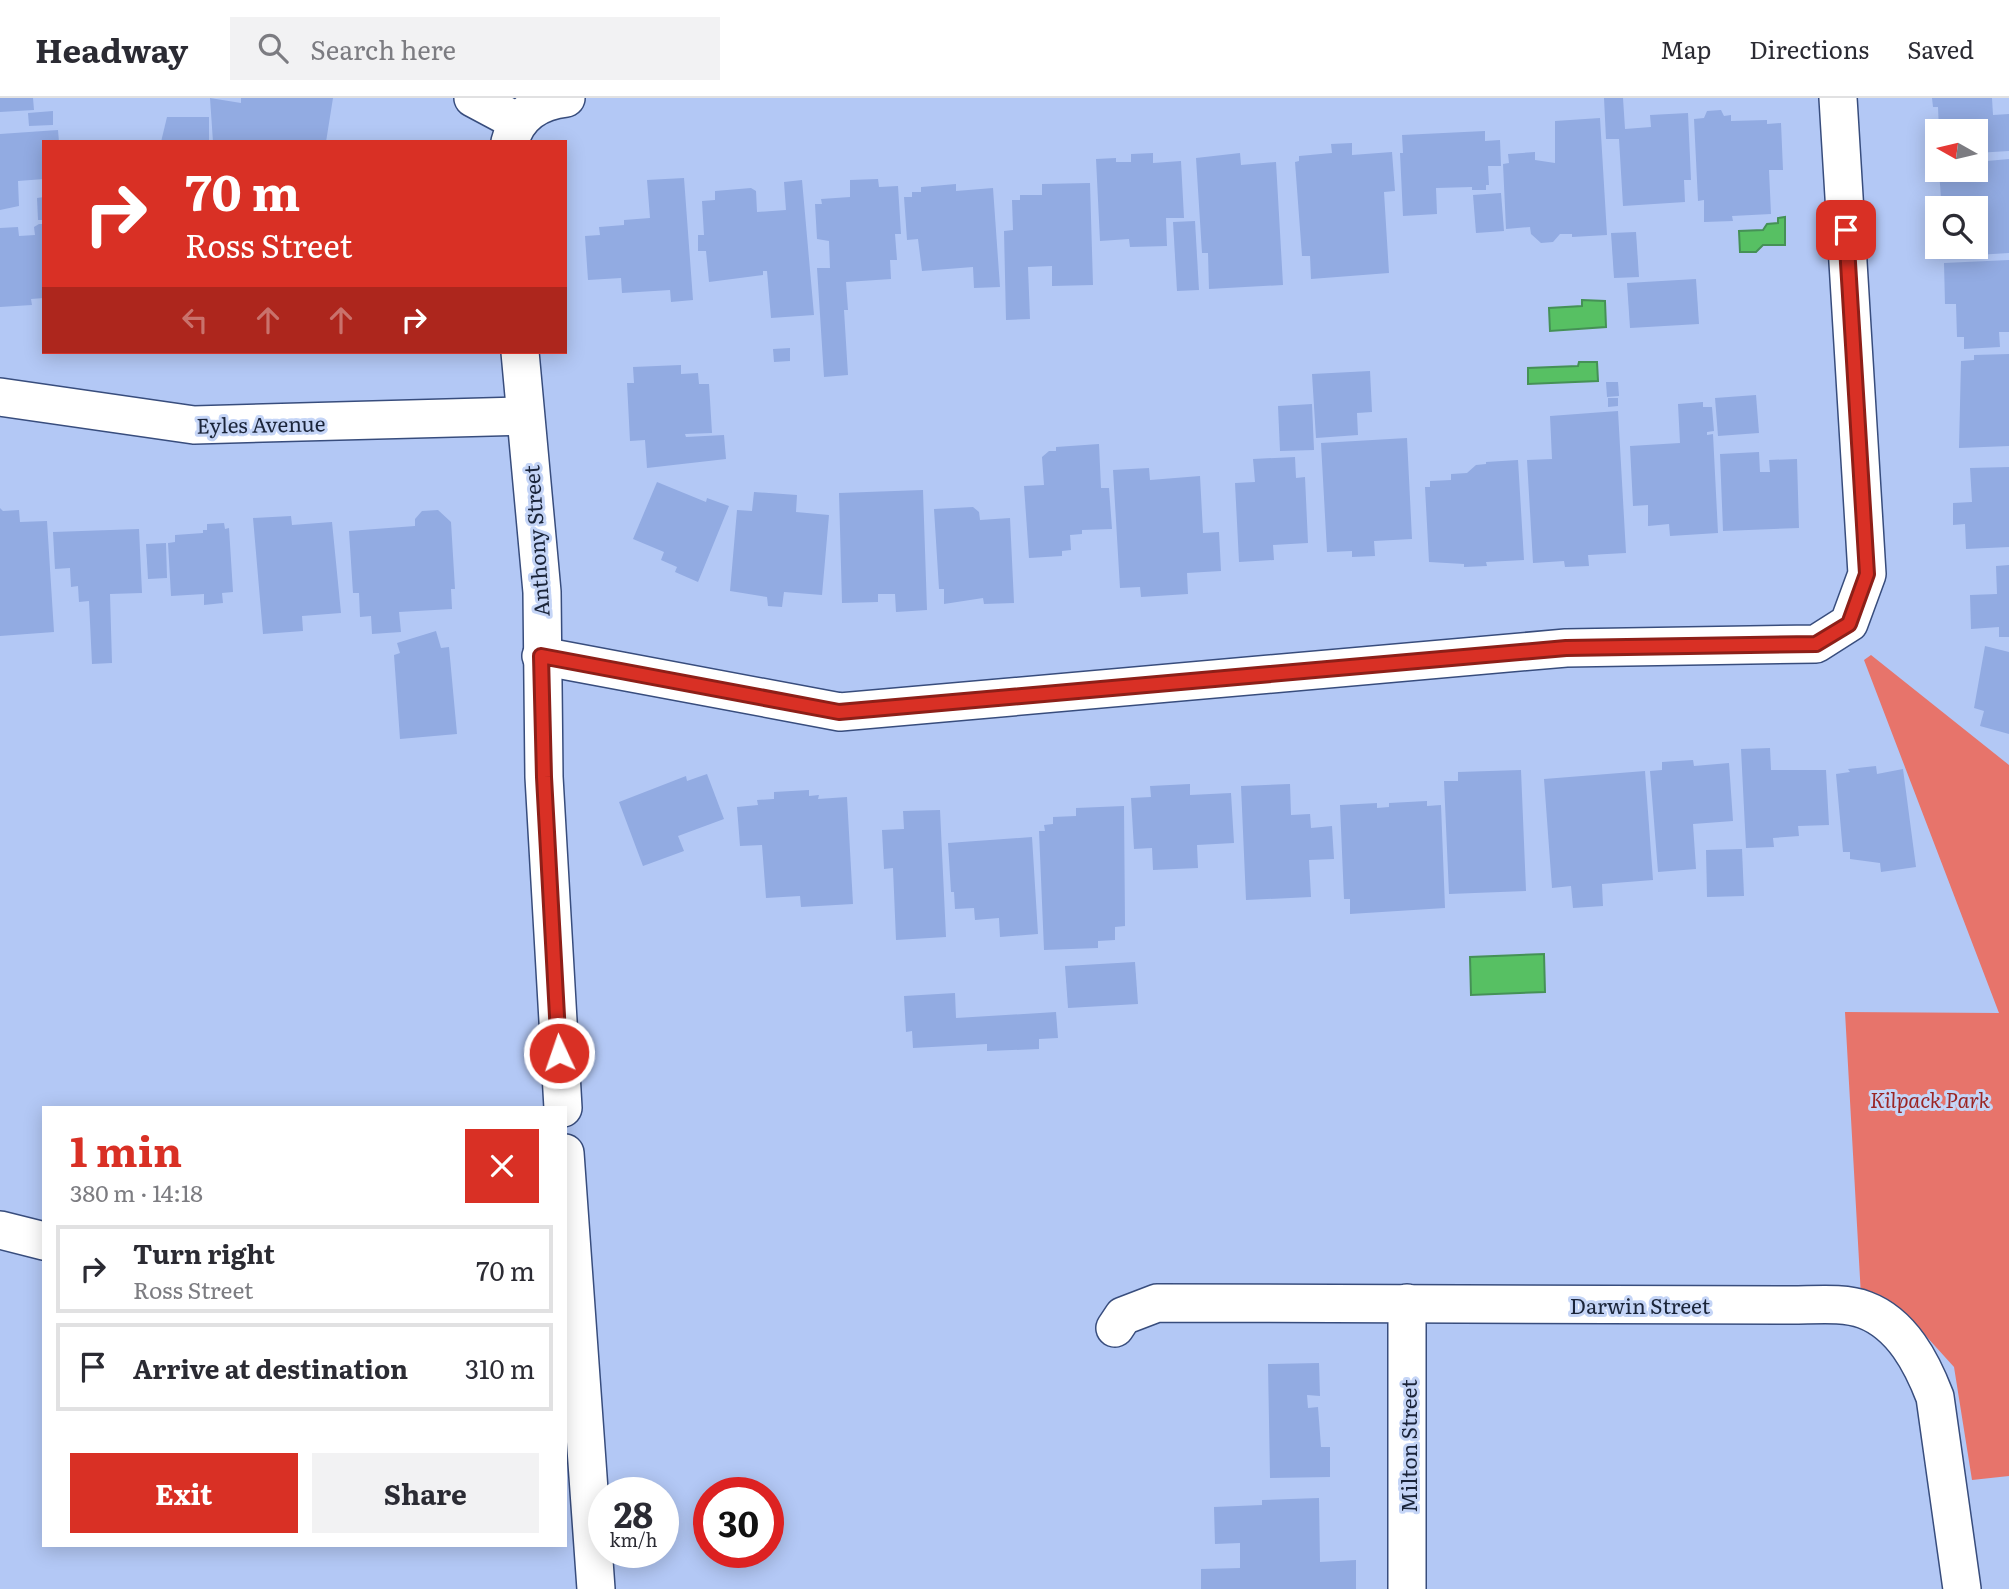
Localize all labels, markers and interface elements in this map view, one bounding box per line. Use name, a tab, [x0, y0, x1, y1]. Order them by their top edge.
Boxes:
search box	[230, 17, 720, 80]
text: Headway	[35, 24, 188, 73]
icon: search	[254, 29, 292, 67]
text: Search here	[310, 29, 456, 68]
text: Map	[1660, 31, 1711, 66]
text: Directions	[1749, 31, 1869, 66]
text: Saved	[1907, 31, 1974, 66]
north arrow	[1925, 119, 1988, 182]
map controls	[1925, 119, 1988, 259]
text: 70 m	[185, 153, 300, 226]
icon: right	[70, 168, 161, 259]
button: search	[1925, 196, 1988, 259]
pin	[1816, 200, 1876, 260]
icon: arrive	[1827, 211, 1865, 249]
text: Ross Street	[185, 220, 352, 268]
icon: left	[176, 301, 214, 339]
icon: ahead	[249, 301, 287, 339]
icon: ahead	[322, 301, 360, 339]
icon: right	[395, 301, 433, 339]
street label: Eyles Avenue	[196, 406, 326, 440]
street label: Anthony Street	[514, 464, 556, 618]
position arrow	[522, 1016, 596, 1090]
park label: Kilpack Park	[1870, 1083, 1990, 1114]
text: 1 min	[70, 1118, 182, 1180]
button: close	[465, 1129, 539, 1203]
text: 380 m · 14:18	[70, 1175, 203, 1209]
text: Turn right	[133, 1233, 275, 1272]
icon: right	[74, 1250, 112, 1288]
text: 70 m	[476, 1250, 535, 1289]
text: Ross Street	[133, 1272, 253, 1306]
street label: Darwin Street	[1570, 1289, 1711, 1320]
icon: arrive	[74, 1348, 112, 1386]
text: Arrive at destination	[133, 1348, 408, 1387]
text: 310 m	[465, 1348, 535, 1387]
street label: Milton Street	[1392, 1379, 1423, 1513]
button: Exit	[70, 1453, 298, 1533]
button: Share	[312, 1453, 539, 1533]
speed limit sign: 30	[693, 1477, 784, 1568]
text: 28	[614, 1487, 653, 1539]
text: km/h	[610, 1526, 657, 1553]

